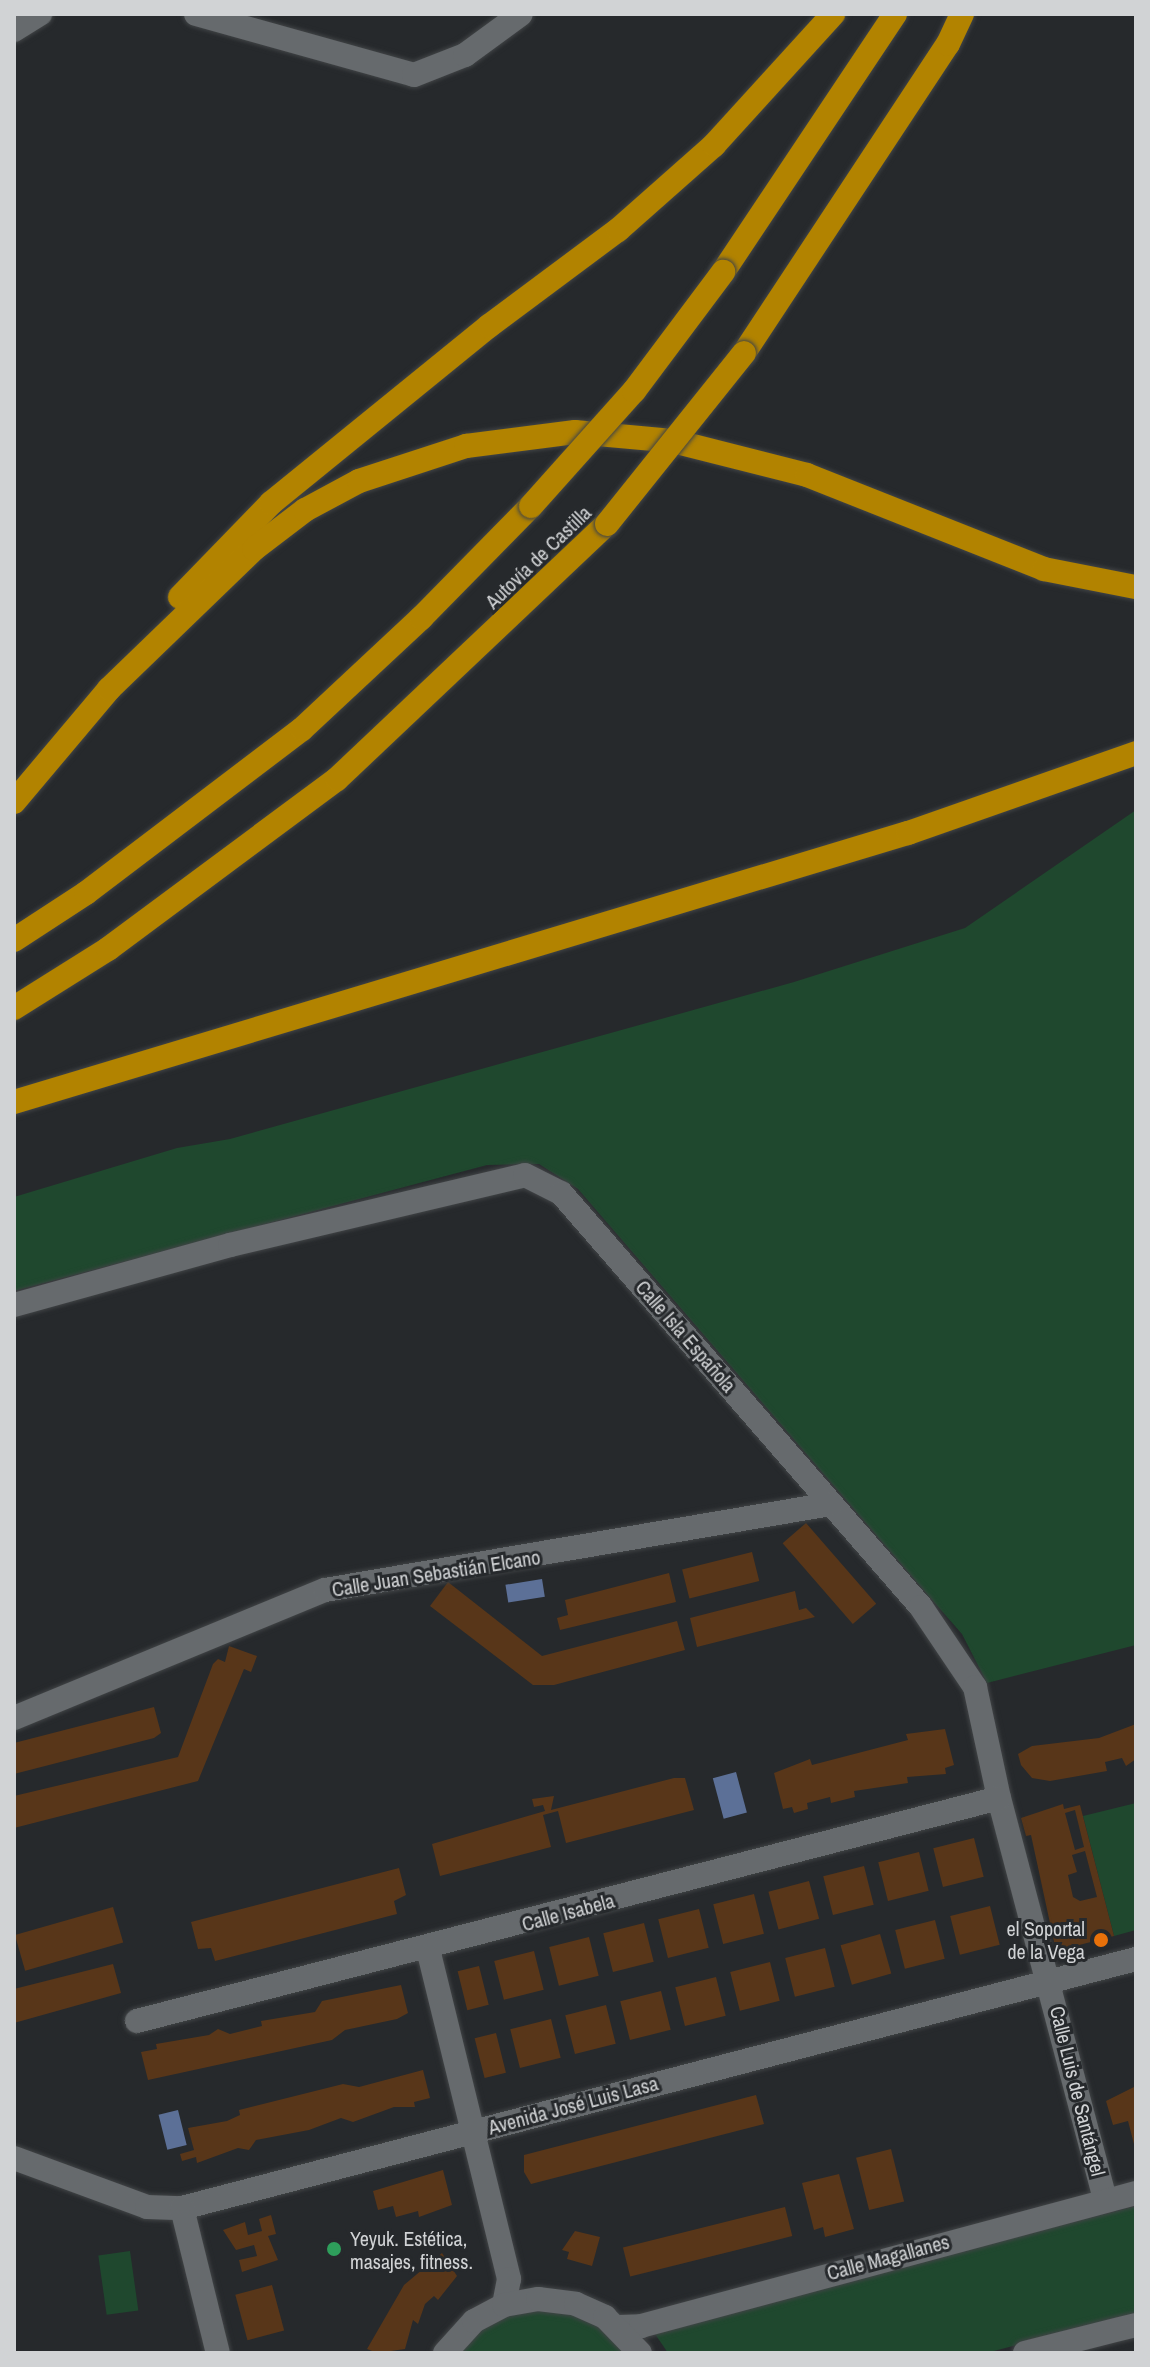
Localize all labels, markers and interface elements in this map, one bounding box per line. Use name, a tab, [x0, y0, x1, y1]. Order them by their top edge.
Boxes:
street label: Autovía de Castilla	[480, 501, 596, 613]
street label: Calle Isla Española	[631, 1275, 741, 1397]
street label: Calle Juan Sebastián Elcano	[330, 1545, 542, 1601]
street label: Calle Isabela	[519, 1888, 617, 1936]
place label: el Soportal de la Vega	[1007, 1916, 1085, 1963]
marker: el Soportal de la Vega	[1092, 1931, 1110, 1949]
street label: Calle Luis de Santángel	[1045, 2004, 1111, 2178]
street label: Avenida José Luis Lasa	[485, 2071, 661, 2139]
place label: Yeyuk. Estética, masajes, fitness.	[350, 2226, 473, 2273]
street label: Calle Magallanes	[824, 2229, 952, 2285]
marker: Yeyuk. Estética, masajes, fitness.	[325, 2240, 343, 2258]

